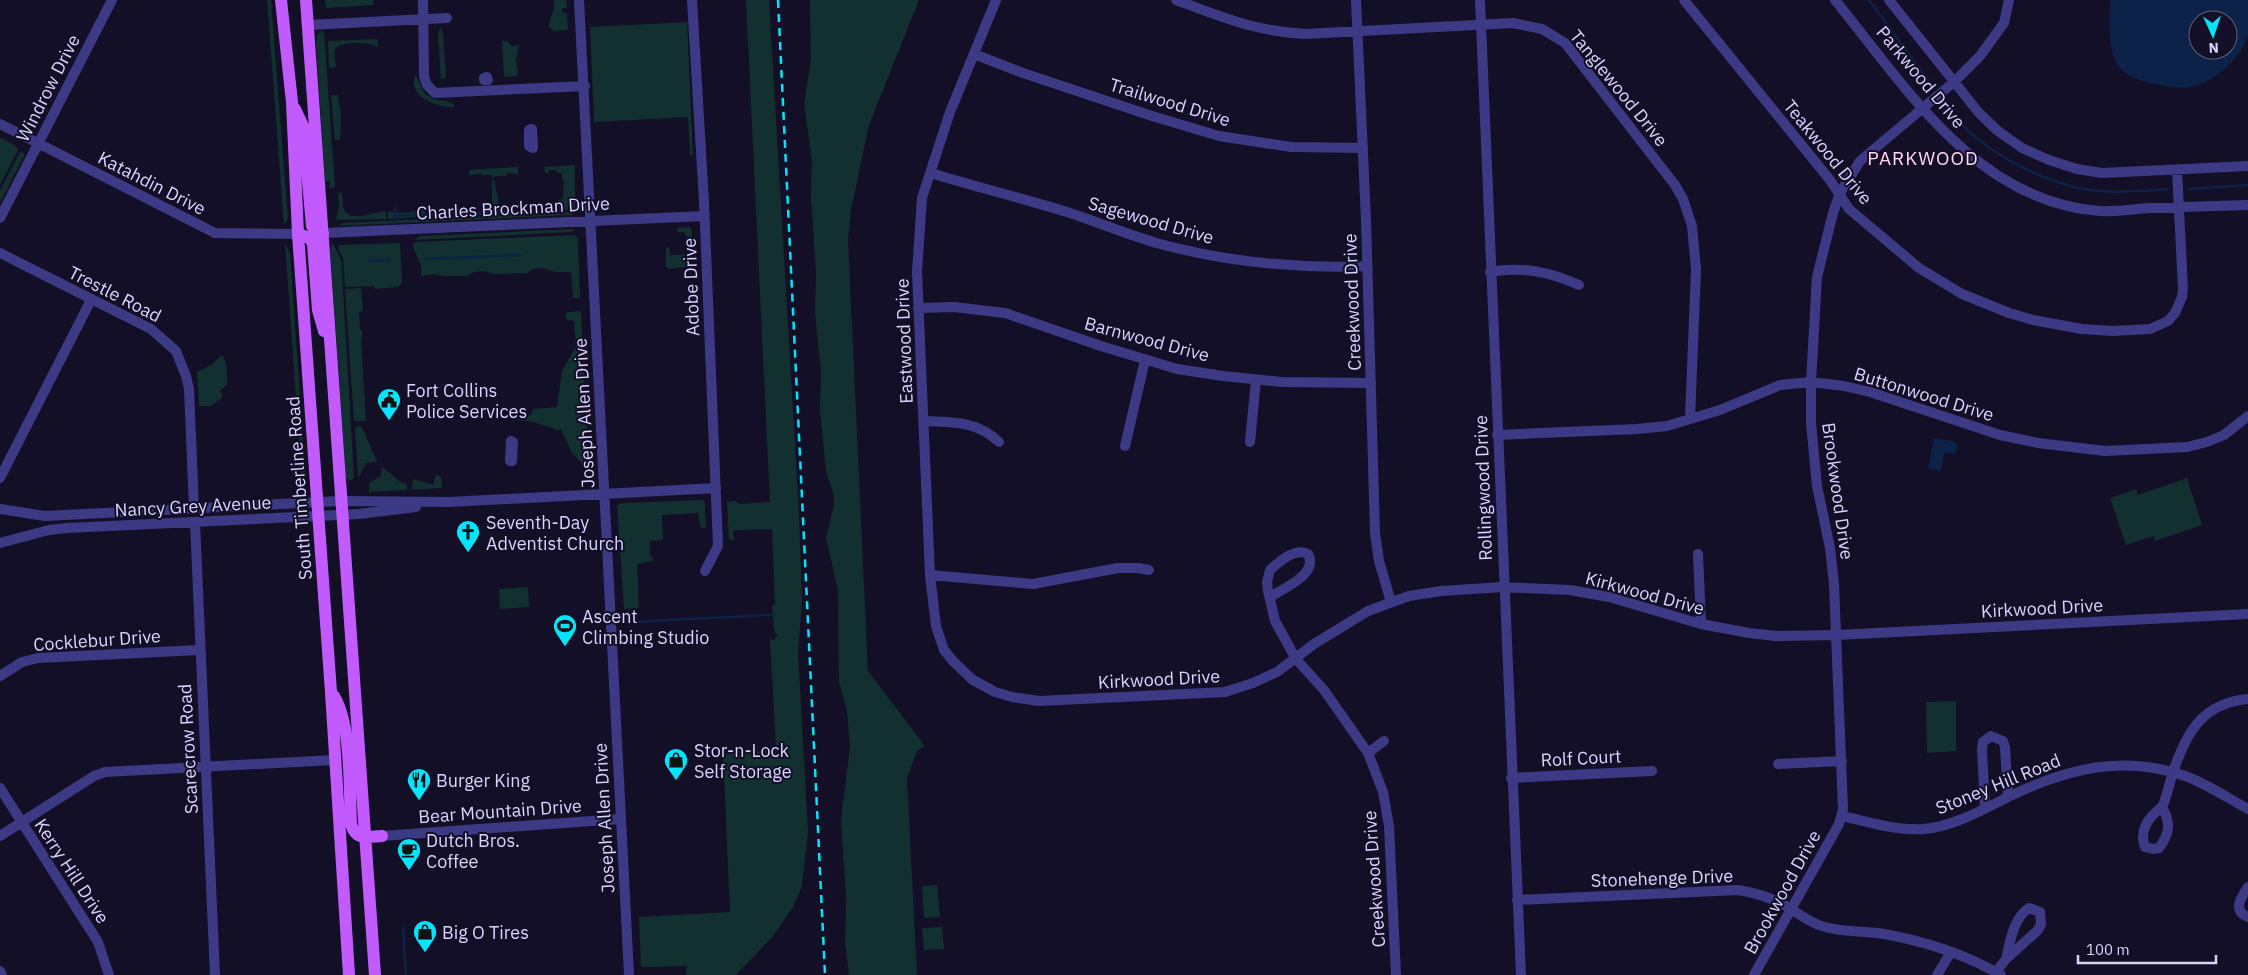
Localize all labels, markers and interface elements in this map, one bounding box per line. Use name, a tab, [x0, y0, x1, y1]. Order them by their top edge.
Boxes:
north arrow	[2188, 10, 2238, 60]
street label: Parkwood Drive	[1871, 21, 1971, 133]
street label: Tanglewood Drive	[1565, 25, 1673, 151]
street label: Windrow Drive	[11, 30, 85, 146]
text: N	[2208, 39, 2219, 57]
street label: Trailwood Drive	[1107, 73, 1233, 131]
street label: Teakwood Drive	[1779, 95, 1877, 209]
street label: Katahdin Drive	[94, 146, 210, 220]
district label: PARKWOOD	[1867, 146, 1979, 170]
street label: Charles Brockman Drive	[416, 191, 611, 225]
street label: Sagewood Drive	[1086, 191, 1217, 249]
street label: Creekwood Drive	[1338, 233, 1366, 371]
street label: Adobe Drive	[678, 237, 704, 337]
street label: Trestle Road	[65, 261, 165, 327]
street label: Eastwood Drive	[890, 278, 918, 404]
street label: Barnwood Drive	[1082, 311, 1212, 367]
street label: Joseph Allen Drive	[569, 337, 599, 489]
street label: Buttonwood Drive	[1851, 362, 1997, 426]
place label: Fort Collins Police Services	[406, 379, 527, 423]
public building icon: Fort Collins Police Services	[376, 387, 402, 421]
street label: South Timberline Road	[281, 395, 317, 581]
street label: Rollingwood Drive	[1469, 415, 1497, 561]
street label: Brookwood Drive	[1817, 421, 1859, 561]
street label: Nancy Grey Avenue	[114, 490, 272, 522]
place label: Seventh-Day Adventist Church	[486, 511, 624, 555]
church icon: Seventh-Day Adventist Church	[455, 519, 481, 553]
street label: Kirkwood Drive	[1583, 566, 1707, 620]
street label: Kirkwood Drive	[1980, 593, 2104, 623]
place label: Ascent Climbing Studio	[582, 605, 709, 649]
sports icon: Ascent Climbing Studio	[552, 613, 578, 647]
street label: Cocklebur Drive	[32, 624, 162, 656]
street label: Kirkwood Drive	[1097, 664, 1221, 694]
street label: Scarecrow Road	[173, 683, 203, 815]
place label: Stor-n-Lock Self Storage	[694, 739, 792, 783]
street label: Joseph Allen Drive	[589, 742, 619, 894]
street label: Rolf Court	[1540, 744, 1622, 772]
shop icon: Stor-n-Lock Self Storage	[663, 747, 689, 781]
street label: Stoney Hill Road	[1932, 749, 2064, 819]
restaurant icon: Burger King	[406, 767, 432, 801]
place label: Burger King	[436, 769, 530, 792]
street label: Bear Mountain Drive	[417, 794, 583, 828]
street label: Creekwood Drive	[1358, 810, 1390, 948]
street label: Kerry Hill Drive	[30, 814, 115, 928]
street label: Brookwood Drive	[1738, 826, 1826, 958]
place label: Dutch Bros. Coffee	[426, 829, 520, 873]
cafe icon: Dutch Bros. Coffee	[396, 837, 422, 871]
street label: Stonehenge Drive	[1590, 864, 1734, 892]
shop icon: Big O Tires	[412, 919, 438, 953]
place label: Big O Tires	[442, 921, 529, 944]
scale bar	[2078, 932, 2216, 964]
text: 100 m	[2086, 940, 2130, 959]

